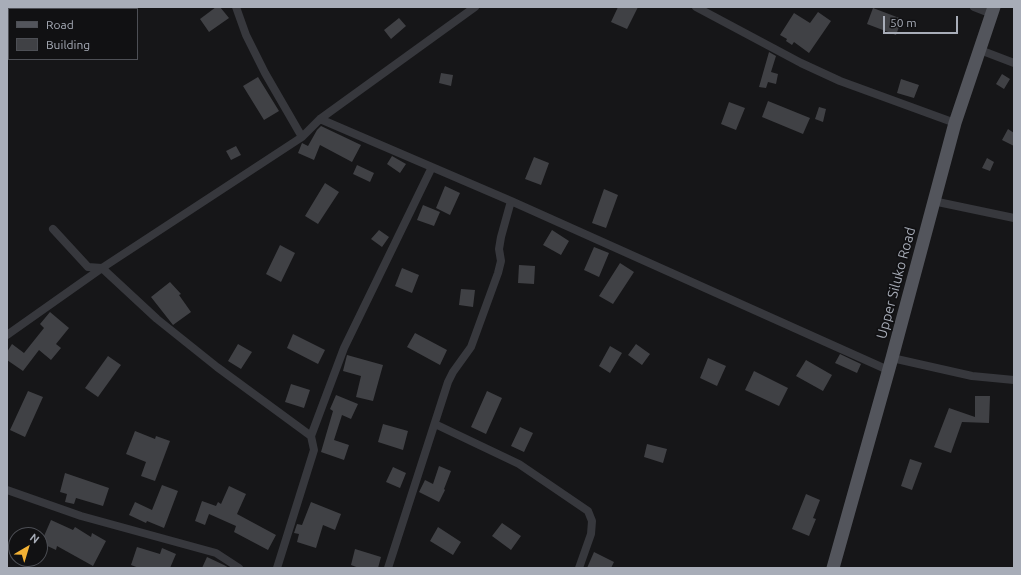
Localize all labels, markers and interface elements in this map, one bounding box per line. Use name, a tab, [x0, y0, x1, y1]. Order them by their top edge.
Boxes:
legend	[8, 8, 138, 60]
scale bar	[885, 8, 960, 34]
text: 50 m	[890, 16, 917, 29]
text: Road	[46, 18, 74, 31]
text: Building	[46, 38, 90, 51]
street label: Upper Siluko Road	[873, 225, 919, 341]
north arrow	[8, 527, 48, 567]
text: N	[28, 531, 42, 546]

